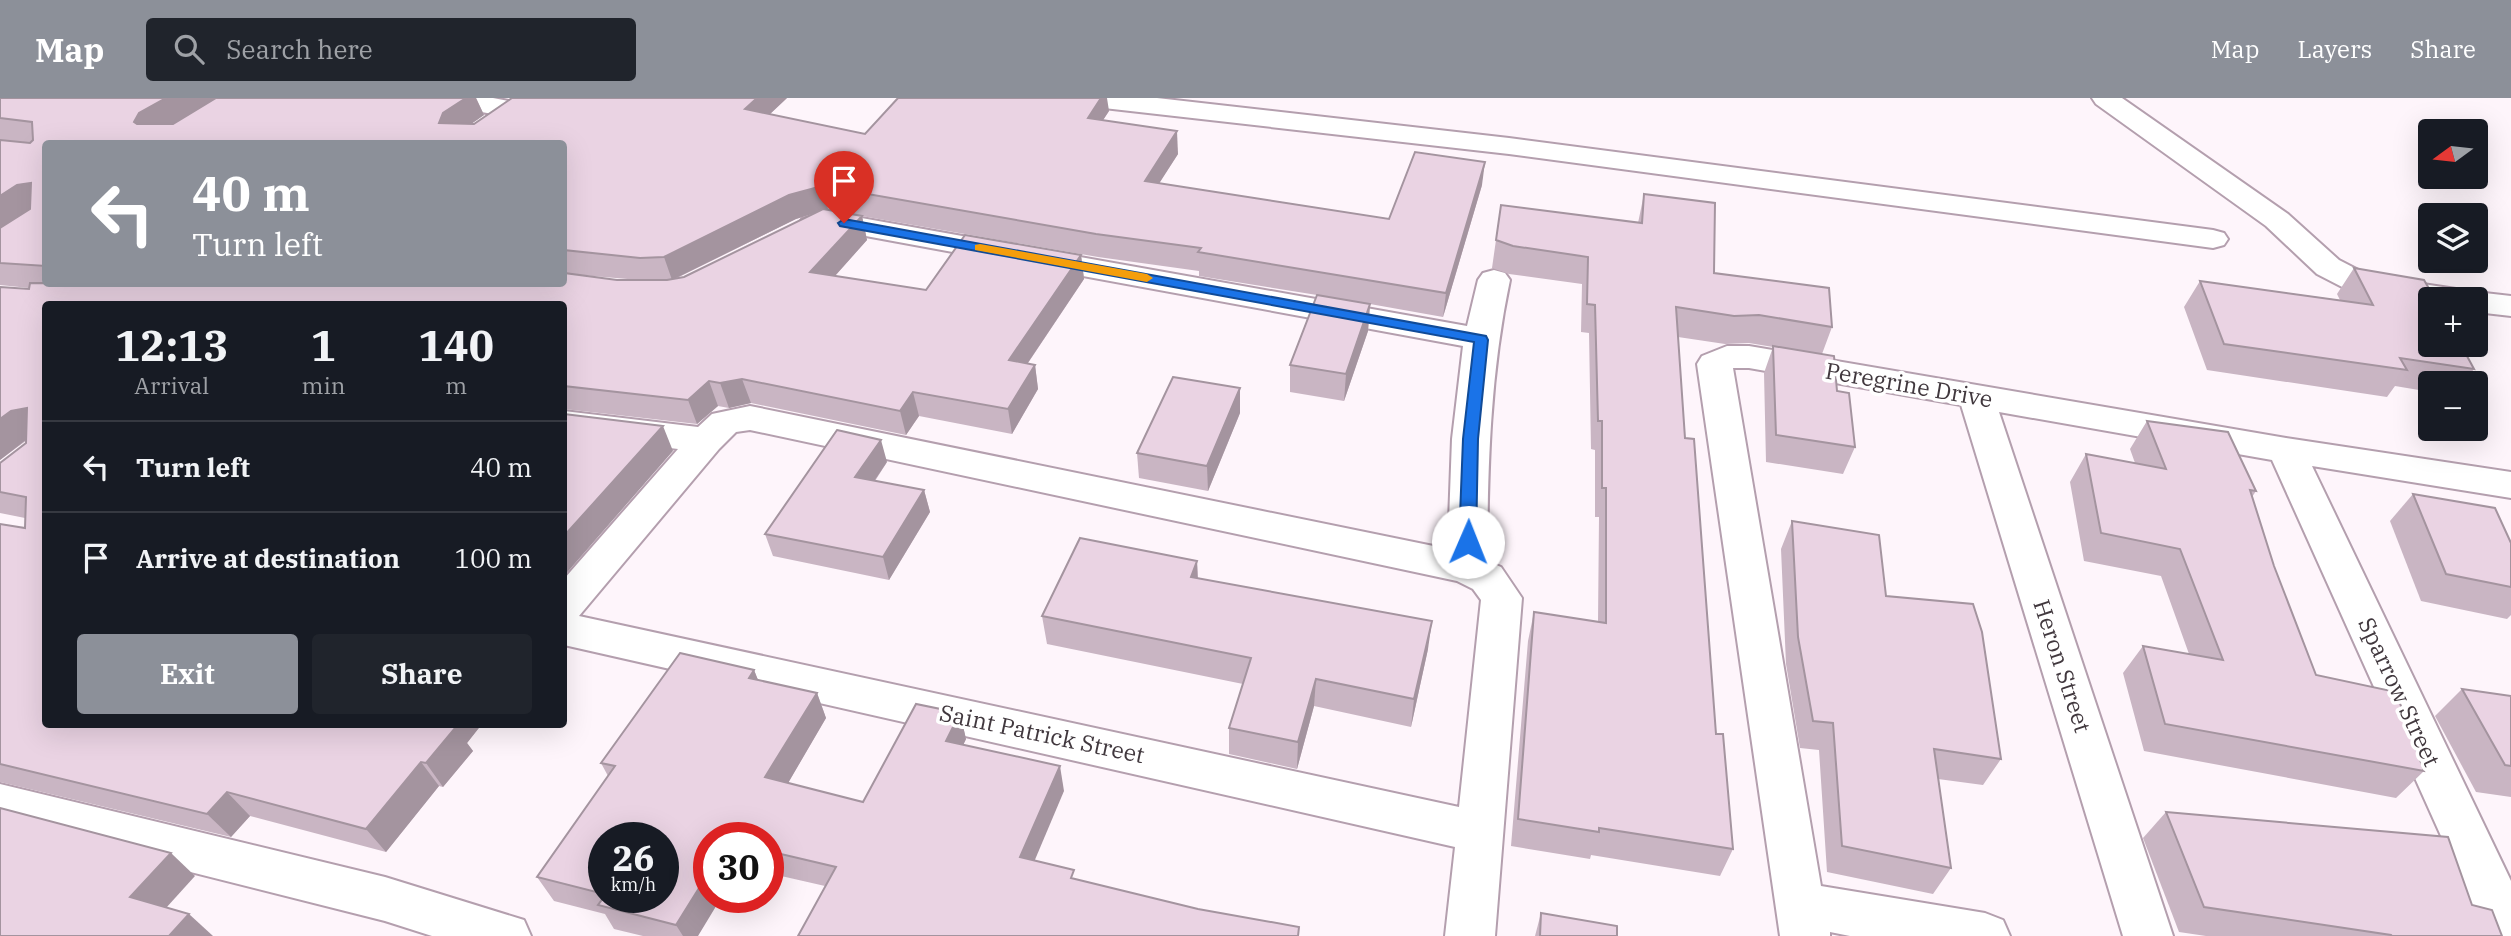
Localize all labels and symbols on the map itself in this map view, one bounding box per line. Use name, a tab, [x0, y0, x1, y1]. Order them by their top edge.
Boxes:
north arrow	[2418, 119, 2488, 189]
pin	[814, 151, 874, 223]
street label: Peregrine Drive	[1823, 355, 1995, 413]
position arrow	[1431, 505, 1505, 579]
street label: Heron Street	[2027, 595, 2099, 736]
street label: Sparrow Street	[2352, 612, 2448, 771]
street label: Saint Patrick Street	[937, 697, 1147, 769]
speed limit sign: 30	[693, 822, 784, 913]

